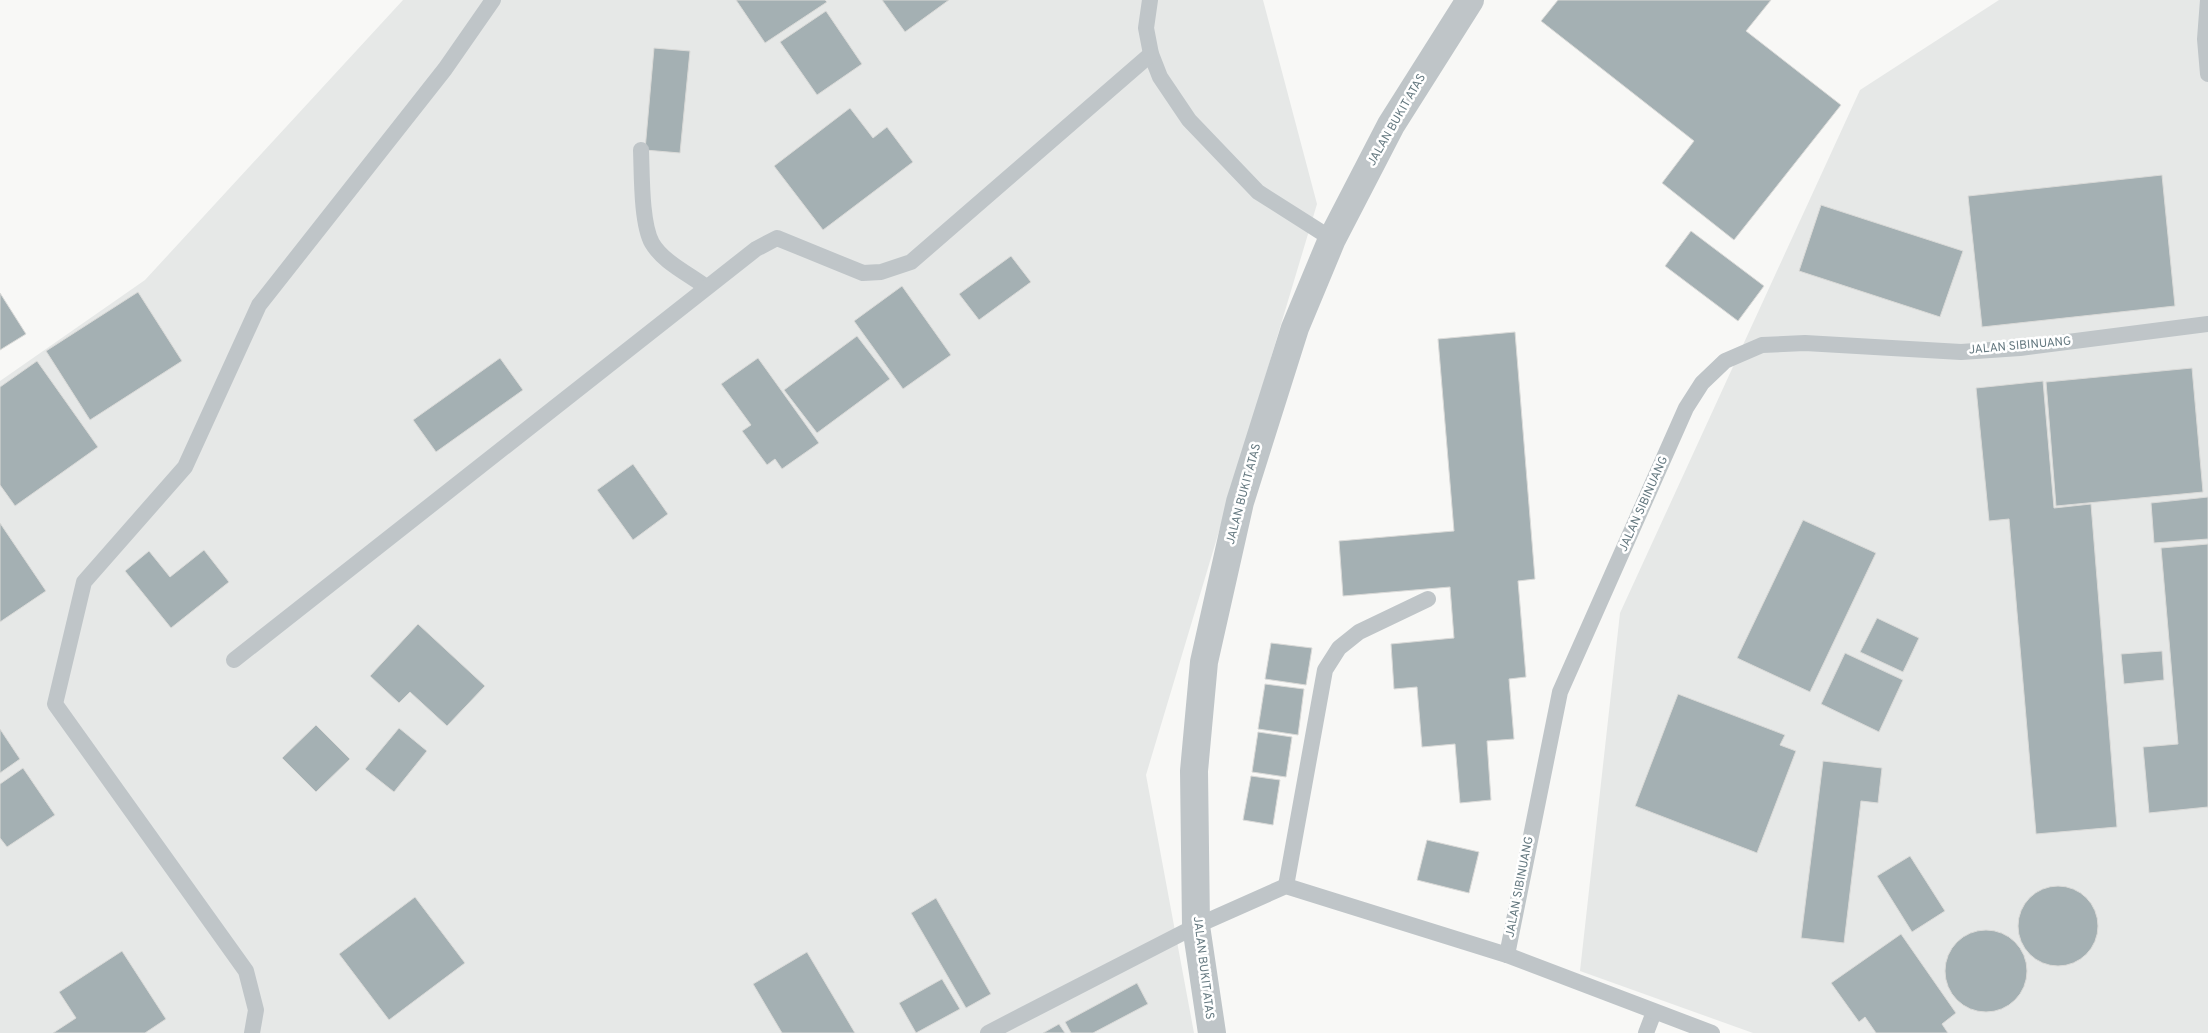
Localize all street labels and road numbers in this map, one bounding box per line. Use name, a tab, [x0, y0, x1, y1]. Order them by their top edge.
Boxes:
street label: JALAN BUKIT ATAS	[1364, 71, 1430, 169]
street label: JALAN SIBINUANG	[1968, 334, 2072, 358]
street label: JALAN BUKIT ATAS	[1223, 442, 1265, 546]
street label: JALAN SIBINUANG	[1616, 454, 1672, 554]
street label: JALAN SIBINUANG	[1502, 835, 1538, 939]
street label: JALAN BUKIT ATAS	[1189, 916, 1217, 1020]

